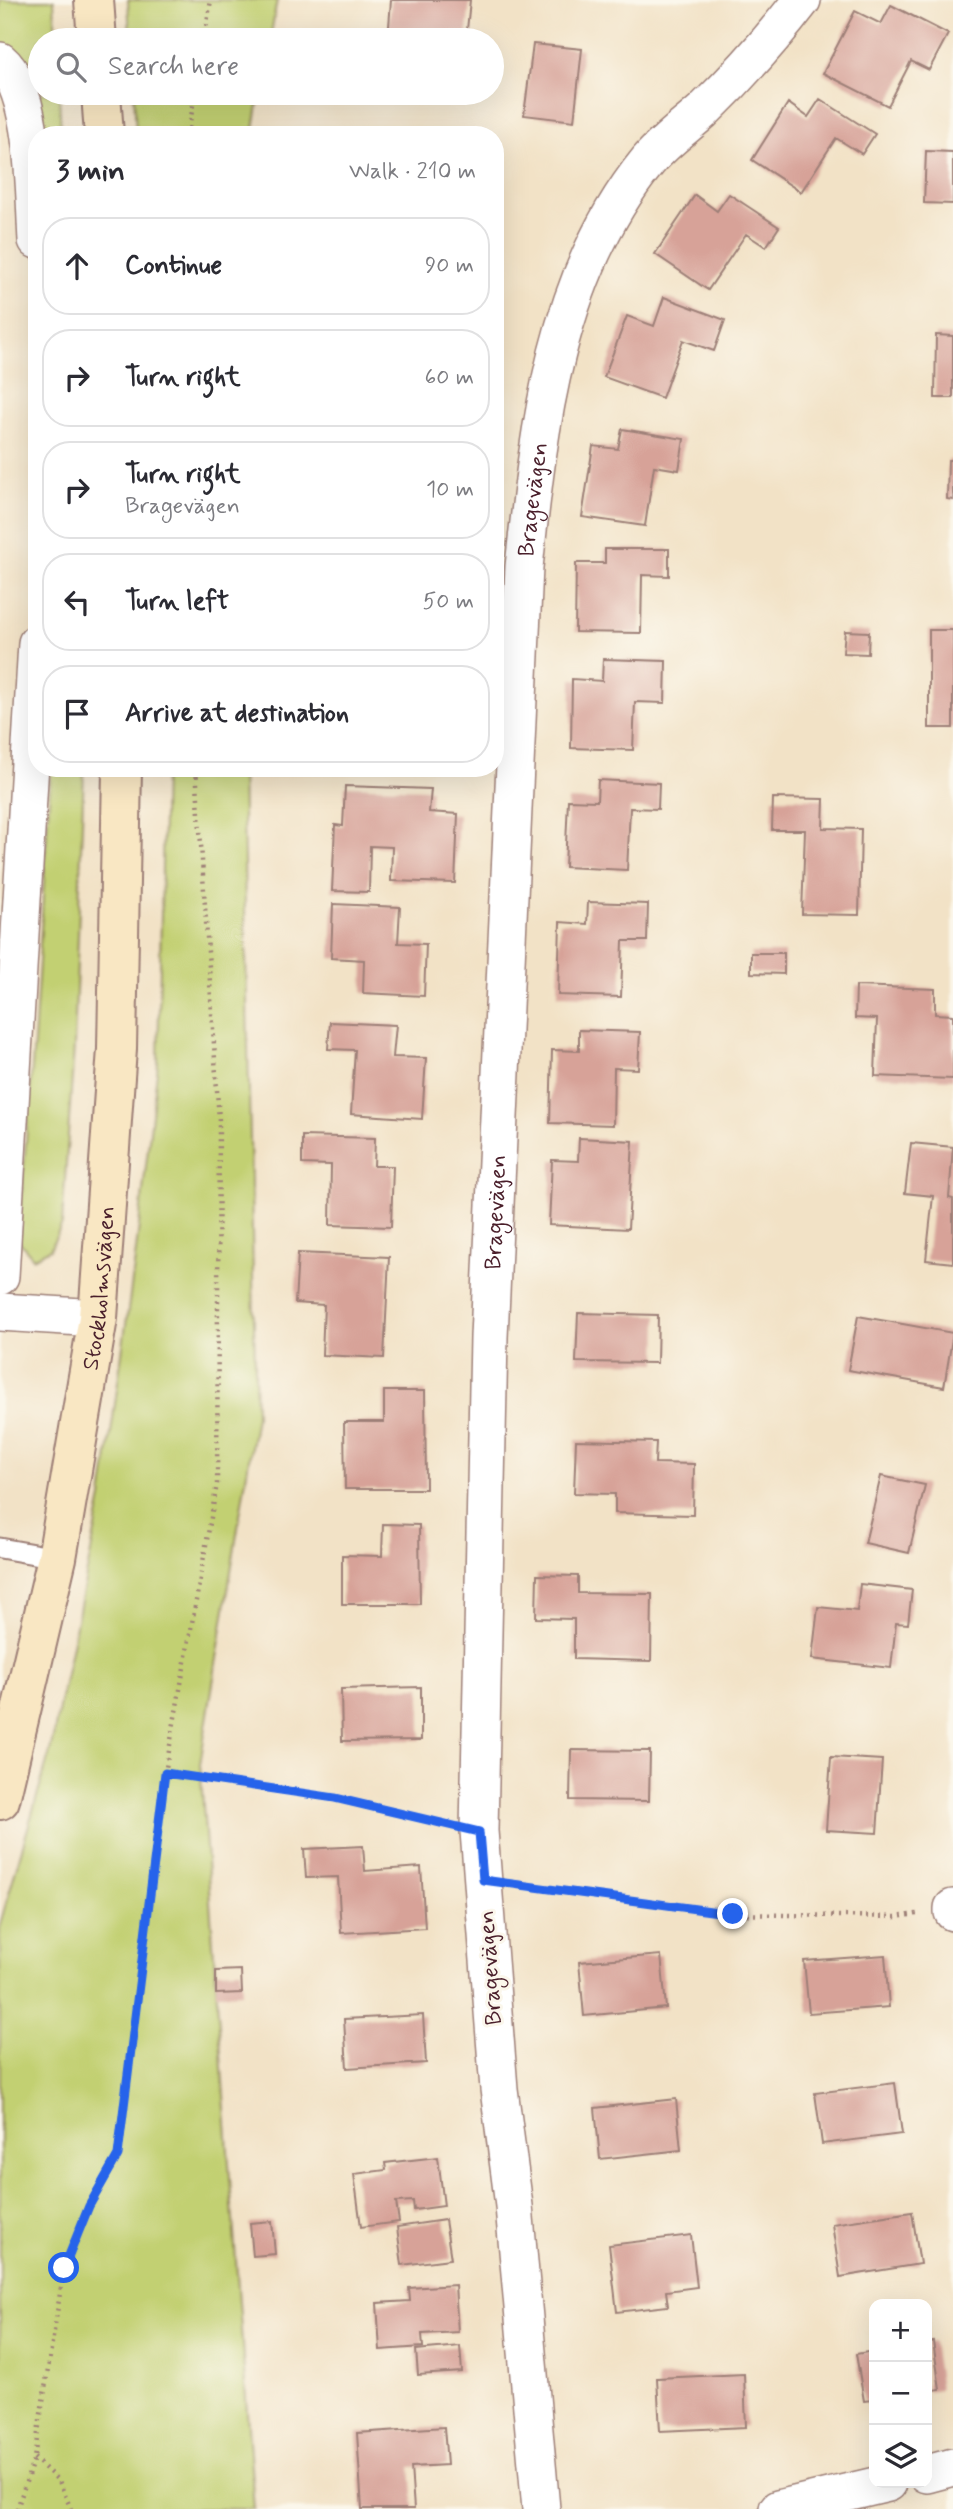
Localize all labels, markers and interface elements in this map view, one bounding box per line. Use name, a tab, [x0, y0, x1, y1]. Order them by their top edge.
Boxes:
search box	[28, 28, 504, 105]
icon: search	[52, 48, 90, 86]
text: Search here	[108, 50, 239, 84]
text: 3 min	[56, 152, 125, 191]
text: Walk · 210 m	[349, 157, 476, 187]
icon: ahead	[58, 247, 96, 285]
text: Continue	[125, 249, 222, 283]
text: 90 m	[425, 251, 474, 281]
icon: right	[58, 359, 96, 397]
text: Turn right	[125, 361, 241, 395]
text: 60 m	[425, 363, 474, 393]
street label: Bragevägen	[512, 440, 556, 558]
text: Turn right	[125, 458, 241, 492]
icon: right	[58, 471, 96, 509]
text: 10 m	[426, 475, 474, 505]
text: Bragevägen	[125, 492, 240, 522]
icon: left	[58, 583, 96, 621]
text: Turn left	[125, 585, 229, 619]
text: 50 m	[423, 587, 474, 617]
icon: arrive	[58, 695, 96, 733]
text: Arrive at destination	[125, 697, 349, 731]
street label: Bragevägen	[479, 1154, 514, 1270]
street label: Stockholmsvägen	[76, 1205, 123, 1373]
route end	[717, 1898, 748, 1929]
street label: Bragevägen	[472, 1909, 512, 2026]
route start	[48, 2252, 79, 2283]
map controls	[869, 2299, 932, 2488]
button: +	[869, 2299, 932, 2362]
button: −	[869, 2362, 932, 2425]
button: layers	[869, 2425, 932, 2488]

